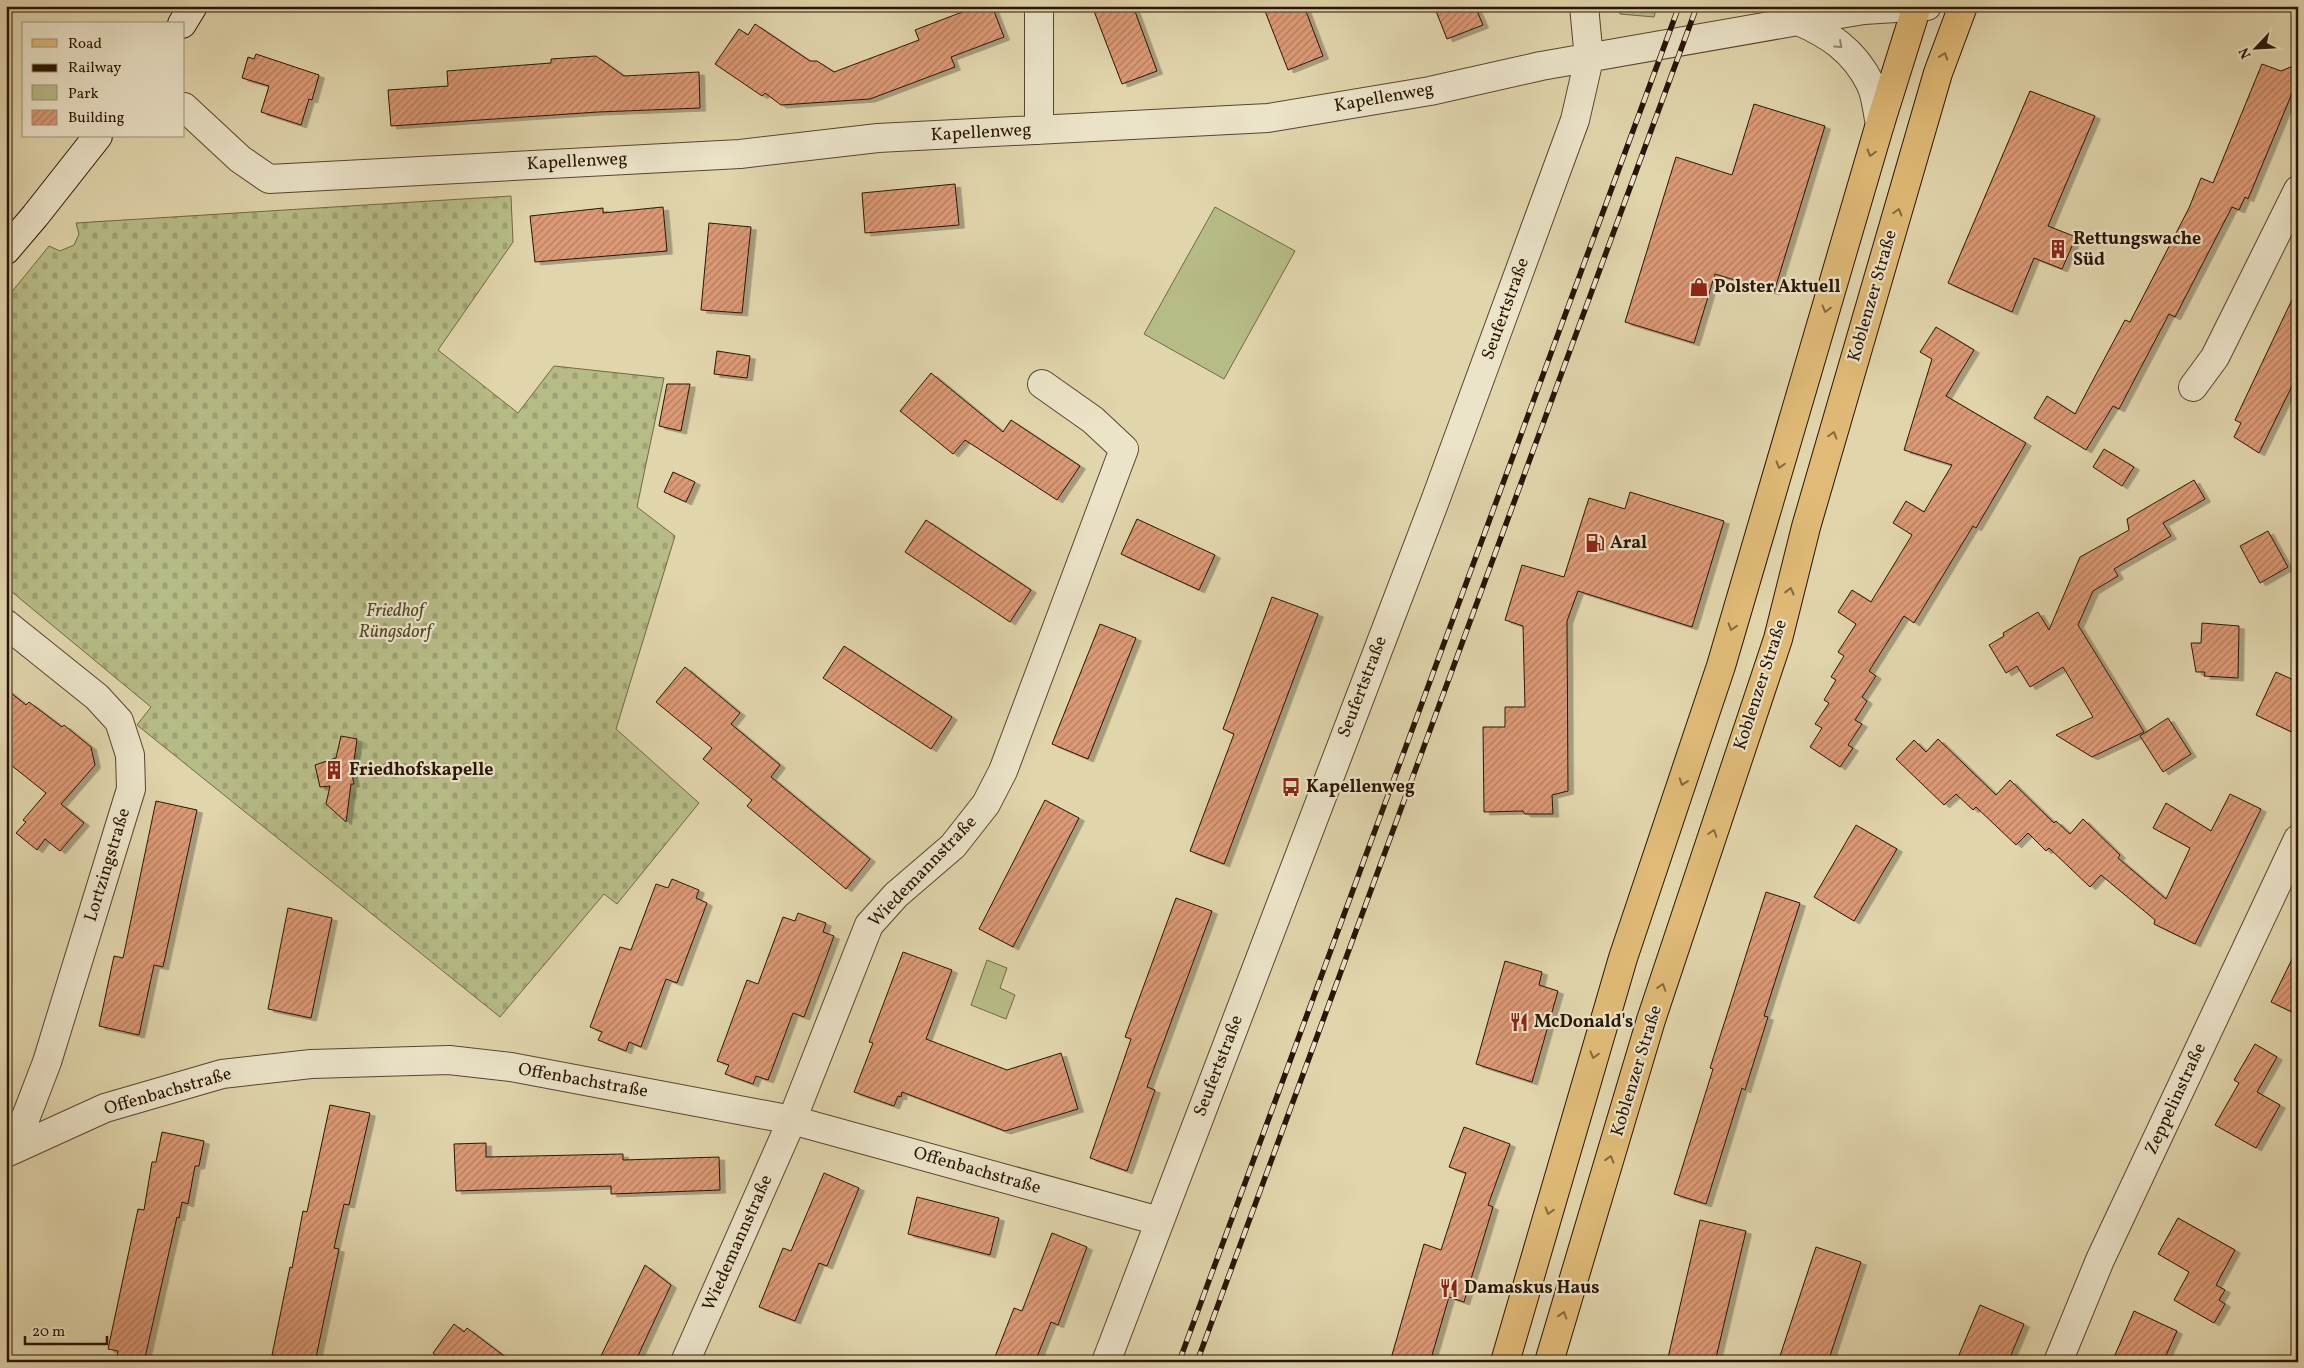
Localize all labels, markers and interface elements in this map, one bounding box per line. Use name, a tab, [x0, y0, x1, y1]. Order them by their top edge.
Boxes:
legend	[22, 22, 185, 138]
north arrow	[2232, 22, 2282, 72]
text: Road	[68, 34, 102, 55]
one-way arrow	[1834, 40, 1843, 49]
text: N	[2235, 44, 2256, 61]
one-way arrow	[1938, 52, 1948, 61]
text: Railway	[68, 58, 121, 79]
street label: Kapellenweg	[1332, 77, 1436, 119]
text: Park	[68, 84, 99, 105]
text: Building	[68, 108, 125, 129]
street label: Kapellenweg	[930, 118, 1032, 148]
street label: Kapellenweg	[526, 147, 628, 177]
one-way arrow	[1867, 149, 1877, 157]
one-way arrow	[1892, 207, 1903, 216]
street label: Koblenzer Straße	[1842, 227, 1904, 365]
place label: Rettungswache Süd	[2073, 227, 2201, 273]
building icon: Rettungswache Süd	[2047, 238, 2069, 260]
street label: Seufertstraße	[1476, 254, 1536, 364]
place label: Polster Aktuell	[1714, 275, 1841, 300]
shop icon: Polster Aktuell	[1688, 276, 1710, 298]
one-way arrow	[1821, 305, 1831, 313]
one-way arrow	[1827, 431, 1837, 439]
one-way arrow	[1776, 461, 1786, 469]
place label: Aral	[1610, 531, 1647, 556]
fuel station icon: Aral	[1584, 532, 1606, 554]
one-way arrow	[1784, 587, 1795, 596]
park label: Friedhof Rüngsdorf	[359, 599, 435, 645]
street label: Koblenzer Straße	[1728, 616, 1794, 754]
one-way arrow	[1728, 623, 1738, 631]
street label: Seufertstraße	[1332, 633, 1394, 741]
place label: Friedhofskapelle	[349, 758, 494, 783]
building icon: Friedhofskapelle	[323, 759, 345, 781]
place label: Kapellenweg	[1306, 775, 1415, 800]
bus stop icon: Kapellenweg	[1280, 776, 1302, 798]
one-way arrow	[1679, 777, 1689, 786]
street label: Lortzingstraße	[79, 805, 137, 925]
street label: Wiedemannstraße	[863, 811, 983, 933]
one-way arrow	[1707, 829, 1717, 837]
one-way arrow	[1656, 983, 1666, 992]
street label: Koblenzer Straße	[1605, 1002, 1669, 1140]
place label: McDonald's	[1534, 1010, 1633, 1035]
restaurant icon: McDonald's	[1508, 1011, 1530, 1033]
street label: Seufertstraße	[1188, 1012, 1250, 1120]
street label: Zeppelinstraße	[2139, 1039, 2213, 1159]
one-way arrow	[1590, 1051, 1600, 1059]
street label: Offenbachstraße	[516, 1057, 650, 1105]
street label: Offenbachstraße	[101, 1062, 235, 1122]
street label: Offenbachstraße	[910, 1141, 1044, 1201]
one-way arrow	[1604, 1156, 1614, 1164]
street label: Wiedemannstraße	[697, 1171, 779, 1315]
one-way arrow	[1544, 1207, 1554, 1215]
place label: Damaskus Haus	[1464, 1276, 1599, 1301]
restaurant icon: Damaskus Haus	[1438, 1277, 1460, 1299]
one-way arrow	[1558, 1311, 1568, 1320]
scale bar	[25, 1313, 108, 1345]
text: 20 m	[32, 1322, 65, 1343]

